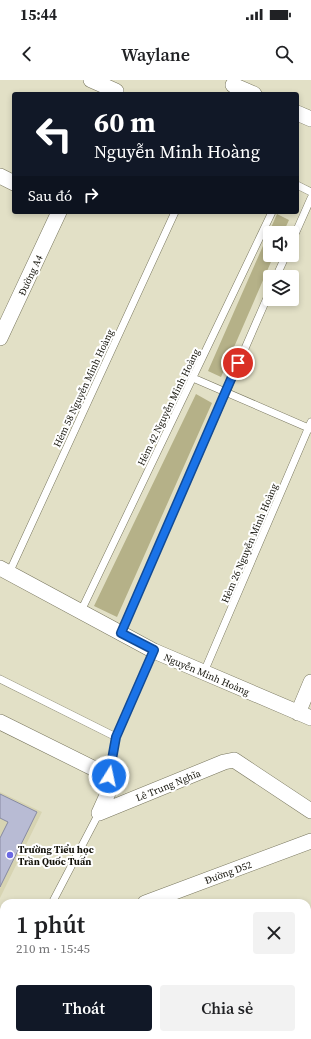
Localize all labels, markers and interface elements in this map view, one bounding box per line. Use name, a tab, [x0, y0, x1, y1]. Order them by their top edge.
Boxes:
text: 15:44	[20, 4, 57, 25]
text: Waylane	[121, 42, 190, 67]
icon: back	[16, 43, 38, 65]
icon: search	[273, 43, 295, 65]
text: 60 m	[94, 103, 156, 141]
icon: left	[28, 108, 80, 160]
text: Nguyễn Minh Hoàng	[94, 139, 260, 164]
icon: right	[80, 184, 102, 206]
text: Sau đó	[28, 185, 72, 206]
map controls	[263, 226, 299, 306]
button: sound	[263, 226, 299, 262]
street label: Đường A4	[15, 253, 46, 298]
button: layers	[263, 270, 299, 306]
street label: Hẻm 58 Nguyễn Minh Hoàng	[50, 327, 117, 449]
pin	[221, 346, 255, 380]
street label: Hẻm 42 Nguyễn Minh Hoàng	[134, 347, 202, 468]
icon: arrive	[227, 352, 249, 374]
street label: Hẻm 26 Nguyễn Minh Hoàng	[218, 481, 281, 605]
street label: Nguyễn Minh Hoàng	[162, 650, 252, 698]
position arrow	[88, 755, 130, 797]
street label: Lê Trung Nghĩa	[134, 766, 203, 804]
place label: Trường Tiểu học Trần Quốc Tuấn	[18, 843, 94, 868]
marker: Trường Tiểu học Trần Quốc Tuấn	[5, 850, 15, 860]
street label: Đường D52	[203, 858, 253, 887]
text: 1 phút	[16, 908, 85, 941]
button: close	[253, 912, 295, 954]
text: 210 m · 15:45	[16, 940, 90, 957]
button: Thoát	[16, 985, 152, 1031]
button: Chia sẻ	[160, 985, 295, 1031]

